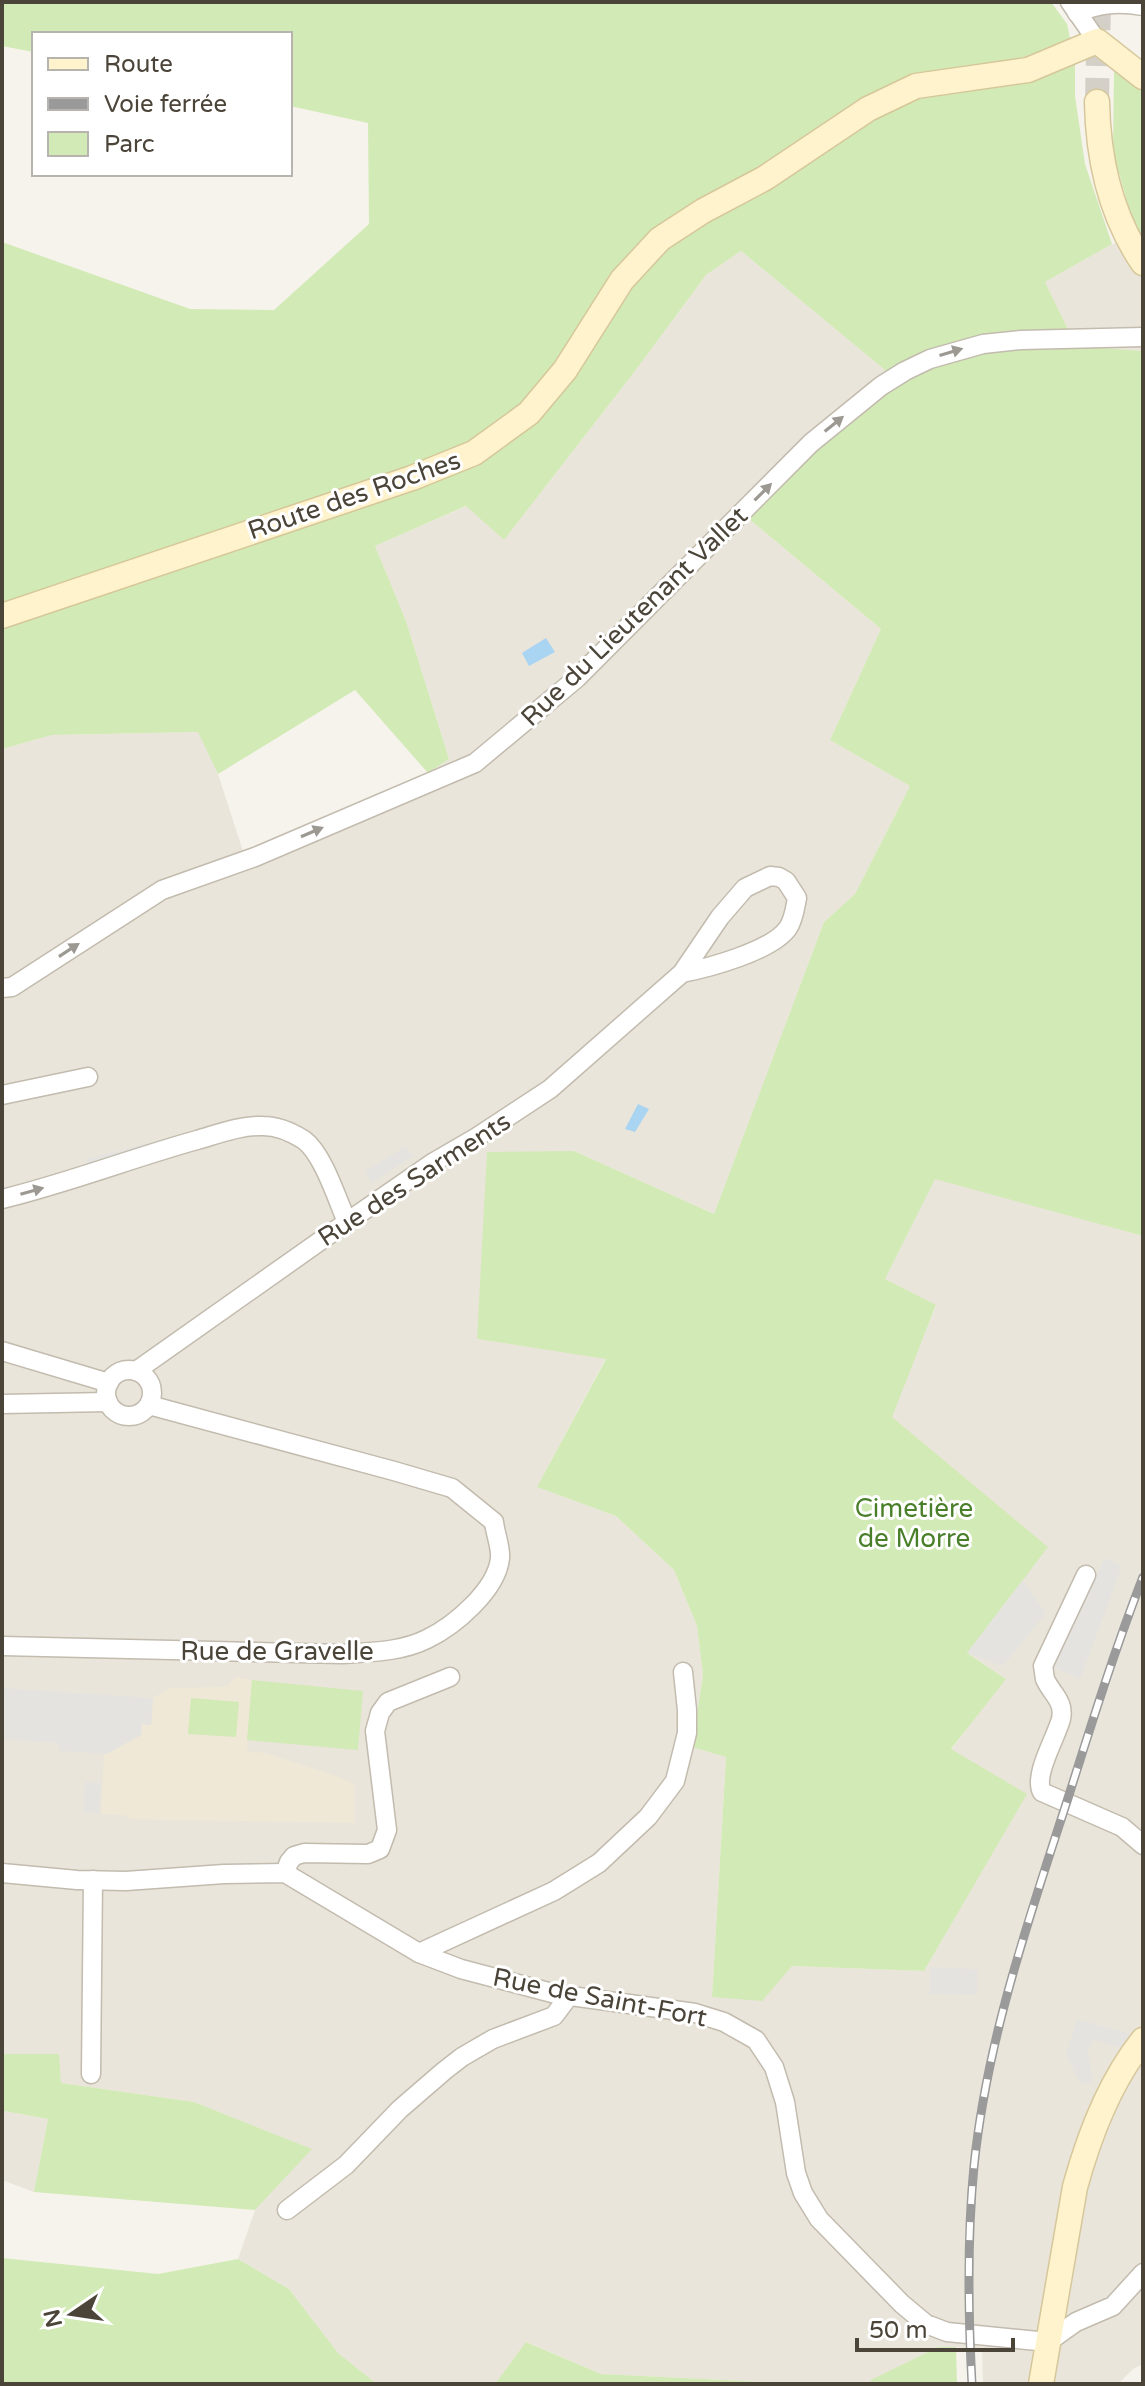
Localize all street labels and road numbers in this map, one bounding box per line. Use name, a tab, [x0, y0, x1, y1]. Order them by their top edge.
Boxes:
street label: Route des Roches	[244, 445, 465, 546]
street label: Rue du Lieutenant Vallet	[515, 500, 754, 733]
street label: Rue des Sarments	[312, 1106, 516, 1253]
street label: Rue de Gravelle	[180, 1636, 374, 1667]
street label: Rue de Saint-Fort	[490, 1962, 710, 2033]

